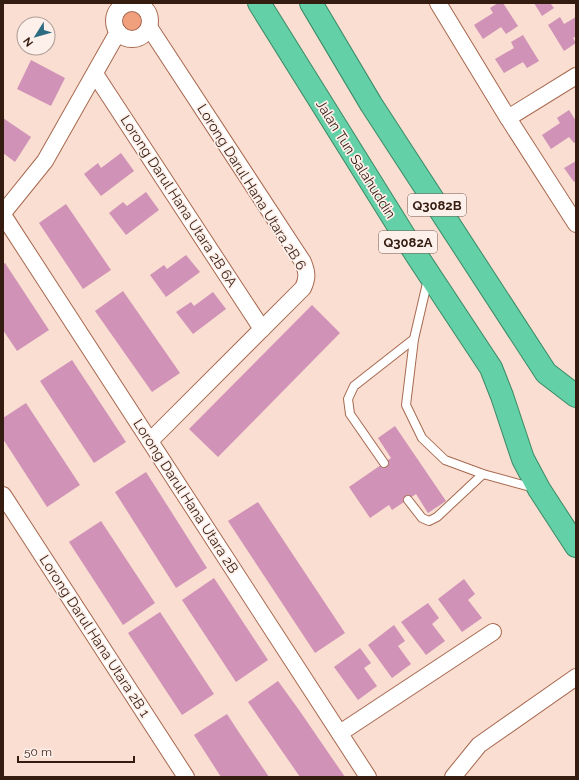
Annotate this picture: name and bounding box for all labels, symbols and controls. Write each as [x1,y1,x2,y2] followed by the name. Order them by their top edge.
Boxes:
[16,16,56,56] north arrow
[21,34,36,49] text: N
[313,97,399,221] street label: Jalan Tun Salahuddin
[194,101,310,273] street label: Lorong Darul Hana Utara 2B 6
[117,112,241,290] street label: Lorong Darul Hana Utara 2B 6A
[408,194,466,216] road number: Q3082B
[379,231,437,253] road number: Q3082A
[130,416,242,576] street label: Lorong Darul Hana Utara 2B
[37,552,153,720] street label: Lorong Darul Hana Utara 2B 1
[18,738,134,764] scale bar
[24,745,52,759] text: 50 m

